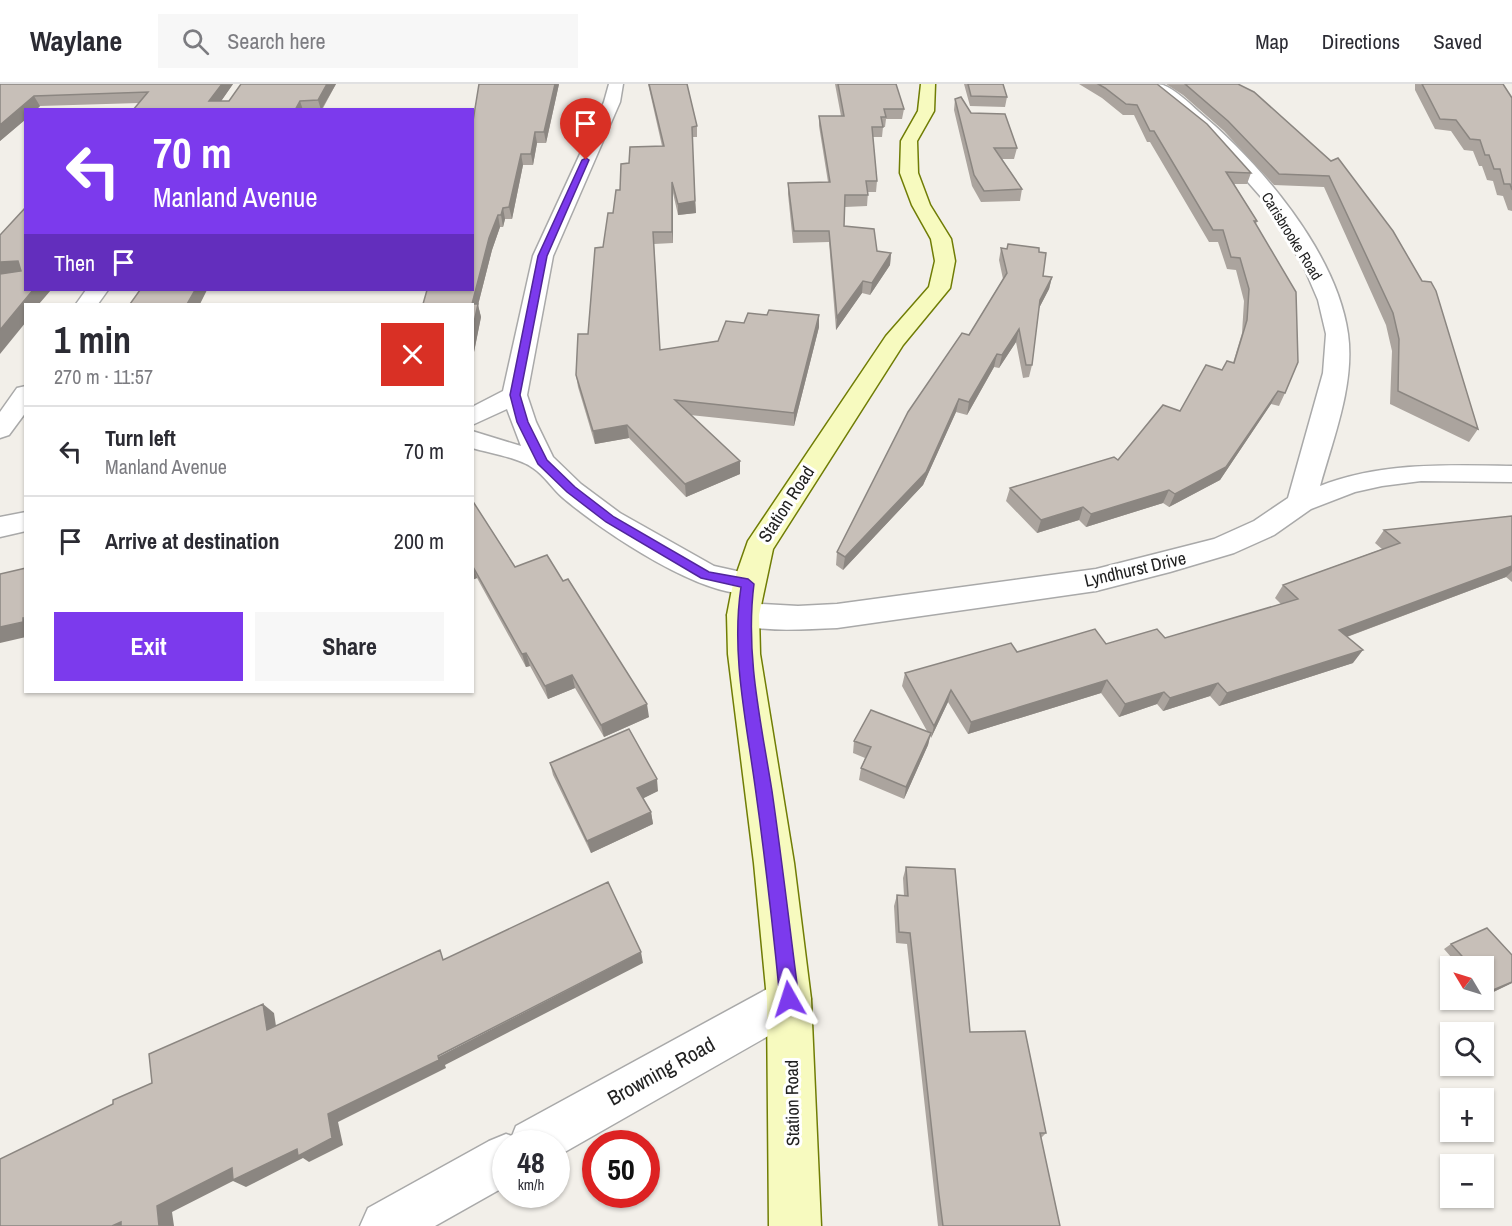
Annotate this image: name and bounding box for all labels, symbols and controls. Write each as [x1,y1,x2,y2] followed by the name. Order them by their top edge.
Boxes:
[158,14,578,68] search box
[30,22,122,60] text: Waylane
[179,25,212,58] icon: search
[227,26,326,56] text: Search here
[1255,27,1289,56] text: Map
[1322,27,1400,56] text: Directions
[1433,27,1482,56] text: Saved
[560,98,611,160] pin
[569,107,602,140] icon: arrive
[153,125,232,181] text: 70 m
[54,132,132,210] icon: left
[153,179,318,215] text: Manland Avenue
[1257,188,1327,284] street label: Carisbrooke Road
[107,246,140,279] icon: arrive
[54,248,95,278] text: Then
[54,316,131,364] text: 1 min
[381,323,444,386] button: close
[54,363,153,390] text: 270 m · 11:57
[105,423,176,453] text: Turn left
[54,435,87,468] icon: left
[404,436,444,466] text: 70 m
[105,453,227,480] text: Manland Avenue
[752,461,820,547] street label: Station Road
[54,525,87,558] icon: arrive
[105,526,279,556] text: Arrive at destination
[394,526,444,556] text: 200 m
[1082,545,1188,593] street label: Lyndhurst Drive
[54,612,243,681] button: Exit
[255,612,444,681] button: Share
[1440,956,1494,1010] north arrow
[1440,956,1494,1208] map controls
[757,967,821,1031] position arrow
[1440,1022,1494,1076] button: search
[602,1030,720,1112] street label: Browning Road
[779,1060,805,1146] street label: Station Road
[1440,1088,1494,1142] button: +
[582,1130,660,1208] speed limit sign: 50
[517,1142,545,1182] text: 48
[1440,1154,1494,1208] button: −
[518,1174,544,1195] text: km/h

